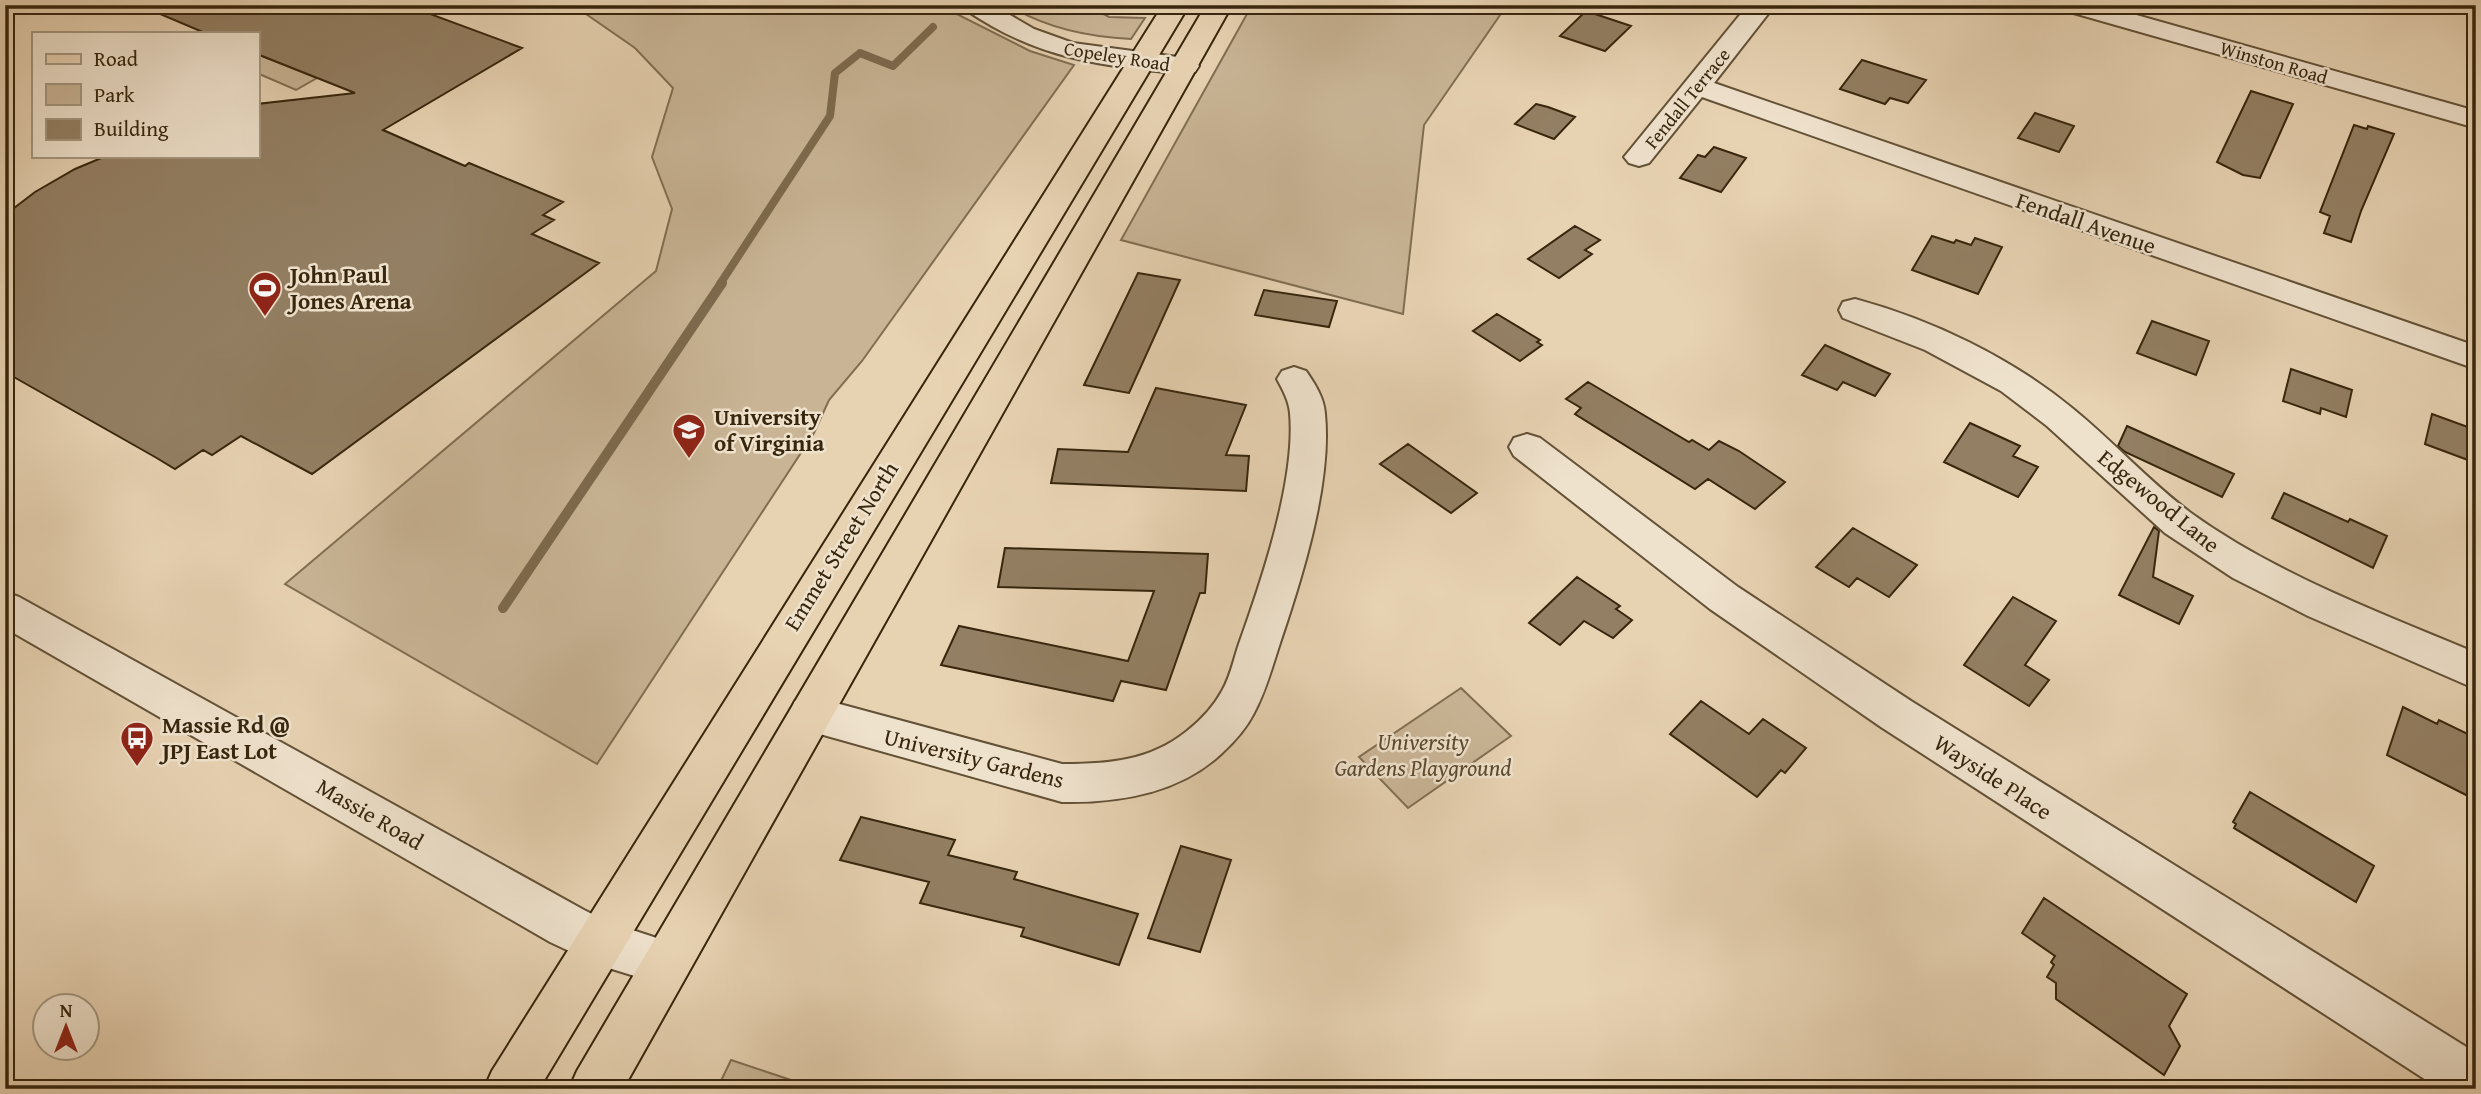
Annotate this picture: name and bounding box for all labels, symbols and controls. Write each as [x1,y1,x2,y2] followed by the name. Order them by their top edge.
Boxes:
[32,32,259,158] legend
[2217,33,2332,91] street label: Winston Road
[1062,34,1173,78] street label: Copeley Road
[1638,41,1737,154] street label: Fendall Terrace
[94,43,139,74] text: Road
[94,79,135,110] text: Park
[94,113,169,144] text: Building
[2012,183,2160,262] street label: Fendall Avenue
[286,258,412,317] place label: John Paul Jones Arena
[246,269,284,318] sports icon: John Paul Jones Arena
[714,400,824,459] place label: University of Virginia
[670,411,708,460] school or university icon: University of Virginia
[2091,441,2227,560] street label: Edgewood Lane
[775,455,906,637] street label: Emmet Street North
[158,708,290,767] place label: Massie Rd @ JPJ East Lot
[118,719,156,768] bus stop icon: Massie Rd @ JPJ East Lot
[881,719,1068,796] street label: University Gardens
[1334,725,1512,784] park label: University Gardens Playground
[1928,726,2059,827] street label: Wayside Place
[311,770,430,858] street label: Massie Road
[32,992,102,1062] north arrow
[60,996,73,1024] text: N

